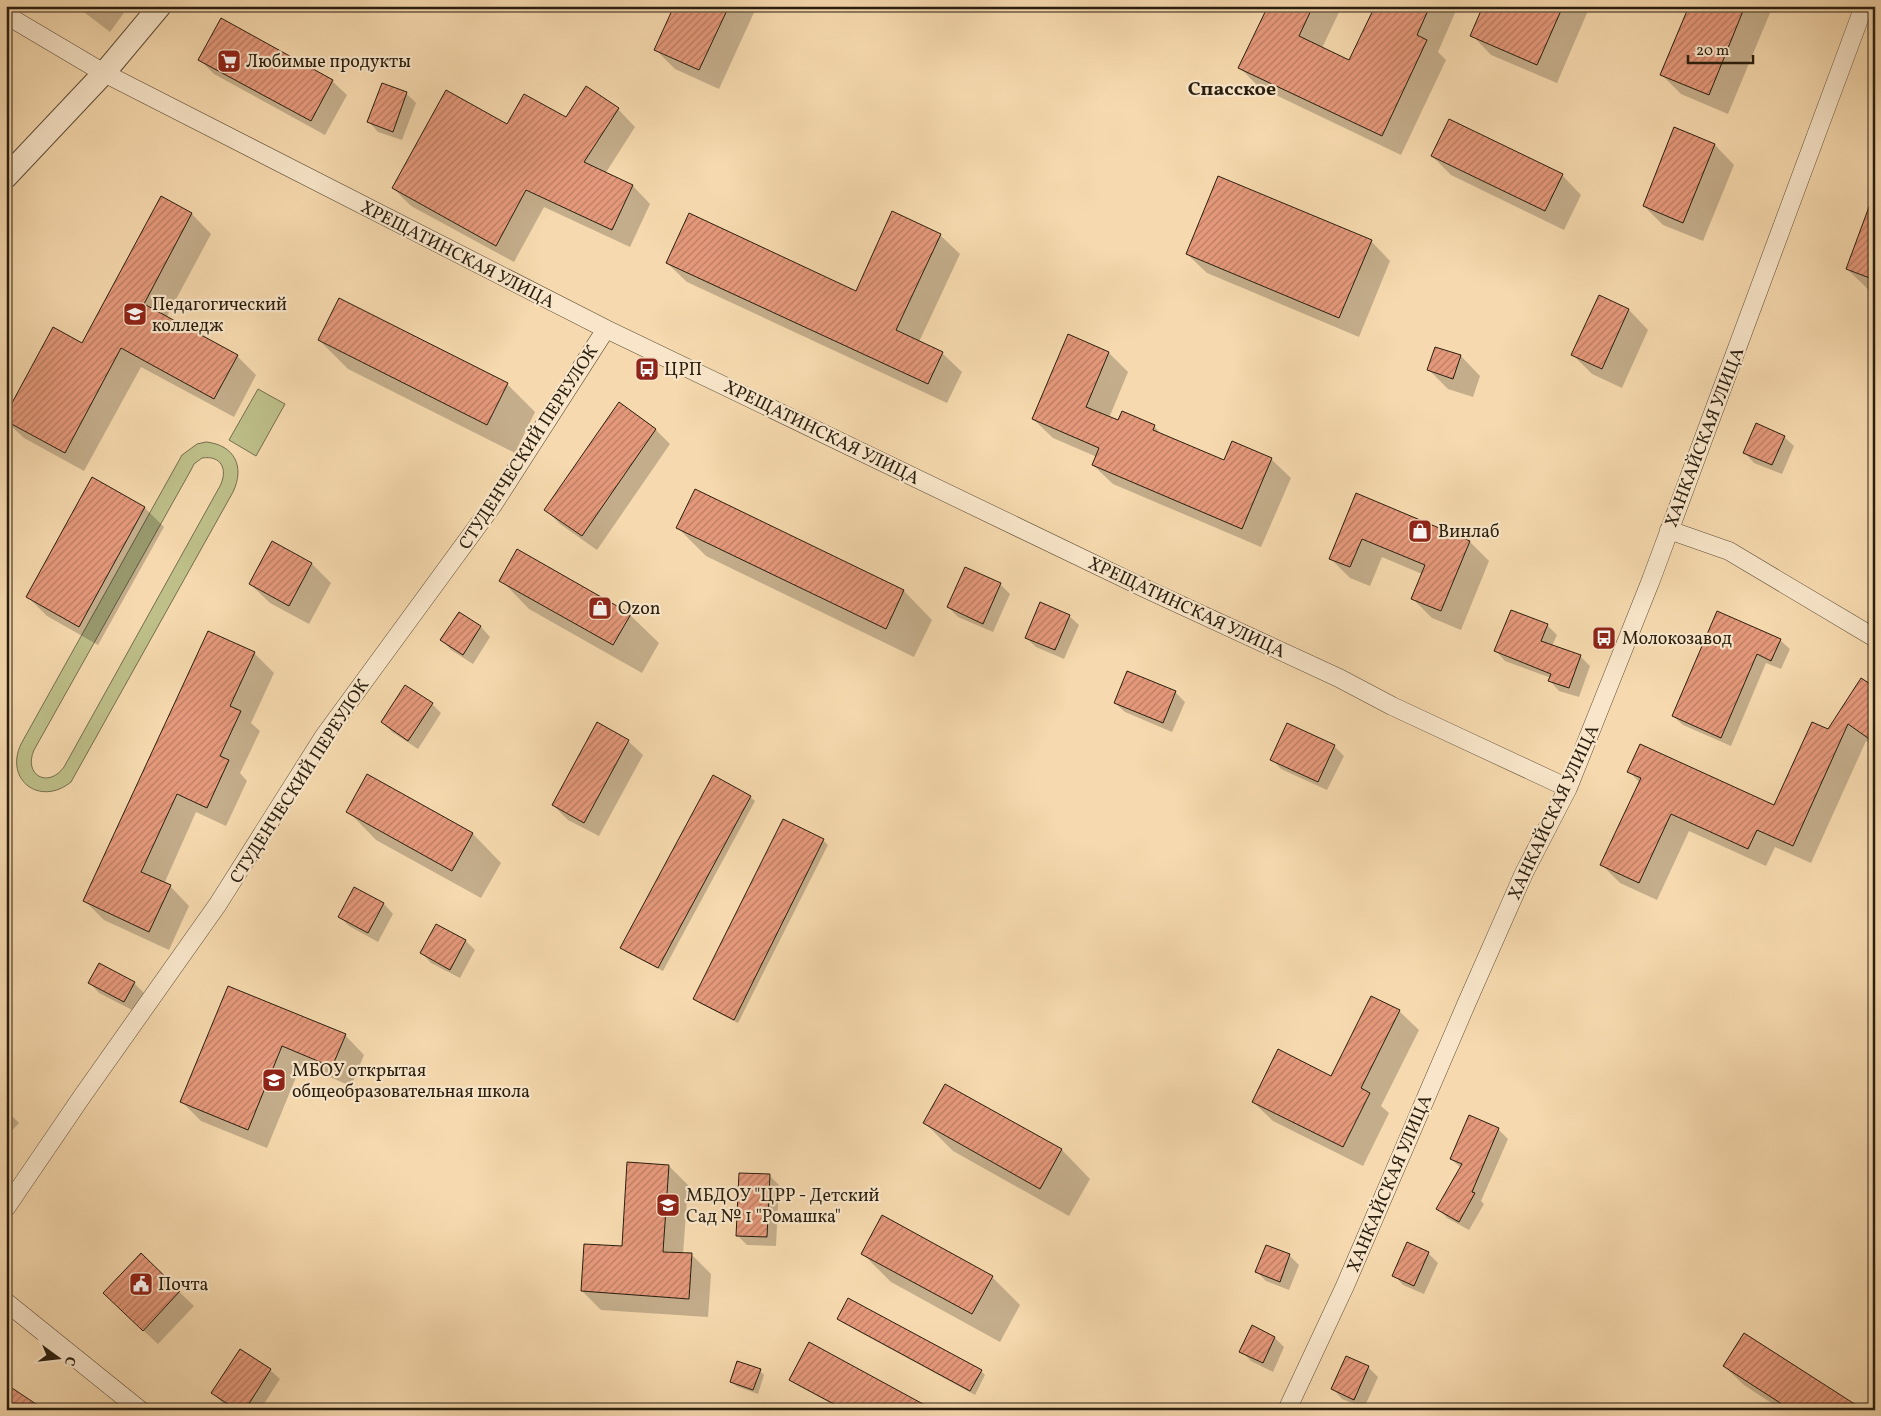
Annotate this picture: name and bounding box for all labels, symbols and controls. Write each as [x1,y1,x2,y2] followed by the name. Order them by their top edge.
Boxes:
[1688,32,1754,64] scale bar
[1696,41,1729,62] text: 20 m
[216,48,242,74] supermarket icon: Любимые продукты
[246,50,411,75] place label: Любимые продукты
[1188,76,1276,104] district label: Спасское
[356,195,559,315] street label: ХРЕЩАТИНСКАЯ УЛИЦА
[152,293,287,339] place label: Педагогический колледж
[122,301,148,327] school or university icon: Педагогический колледж
[454,341,605,555] street label: СТУДЕНЧЕСКИЙ ПЕРЕУЛОК
[1660,344,1751,531] street label: ХАНКАЙСКАЯ УЛИЦА
[634,356,660,382] bus stop icon: ЦРП
[664,358,702,383] place label: ЦРП
[719,375,924,492] street label: ХРЕЩАТИНСКАЯ УЛИЦА
[1407,518,1433,544] shop icon: Винлаб
[1438,520,1499,545] place label: Винлаб
[1084,552,1289,665] street label: ХРЕЩАТИНСКАЯ УЛИЦА
[587,595,613,621] shop icon: Ozon
[618,597,661,622] place label: Ozon
[1591,625,1617,651] bus stop icon: Молокозавод
[1622,627,1732,652] place label: Молокозавод
[225,675,376,889] street label: СТУДЕНЧЕСКИЙ ПЕРЕУЛОК
[1503,721,1606,904] street label: ХАНКАЙСКАЯ УЛИЦА
[292,1059,530,1105] place label: МБОУ открытая общеобразовательная школа
[261,1067,287,1093] school or university icon: МБОУ открытая общеобразовательная школа
[1342,1091,1439,1276] street label: ХАНКАЙСКАЯ УЛИЦА
[686,1184,880,1230] place label: МБДОУ "ЦРР - Детский Сад № 1 "Ромашка"
[655,1192,681,1218] school or university icon: МБДОУ "ЦРР - Детский Сад № 1 "Ромашка"
[128,1271,154,1297] public building icon: Почта
[158,1273,209,1298] place label: Почта
[32,1334,82,1384] north arrow
[59,1354,79,1368] text: С

